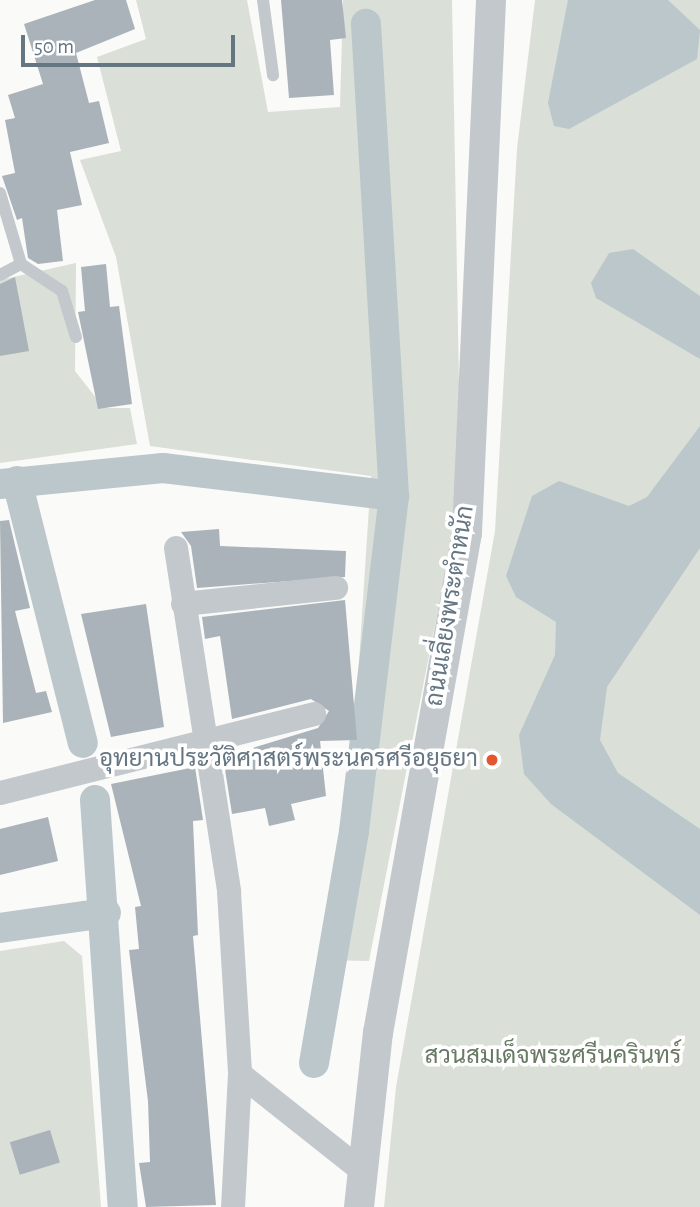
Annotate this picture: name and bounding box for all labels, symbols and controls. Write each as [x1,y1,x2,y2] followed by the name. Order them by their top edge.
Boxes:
[24,21,238,65] scale bar
[34,36,74,57] text: 50 m
[421,504,481,708] street label: ถนนเลี่ยงพระตำหนัก
[99,746,478,774] place label: อุทยานประวัติศาสตร์พระนครศรีอยุธยา
[484,752,500,768] marker: อุทยานประวัติศาสตร์พระนครศรีอยุธยา
[425,1043,681,1071] park label: สวนสมเด็จพระศรีนครินทร์

